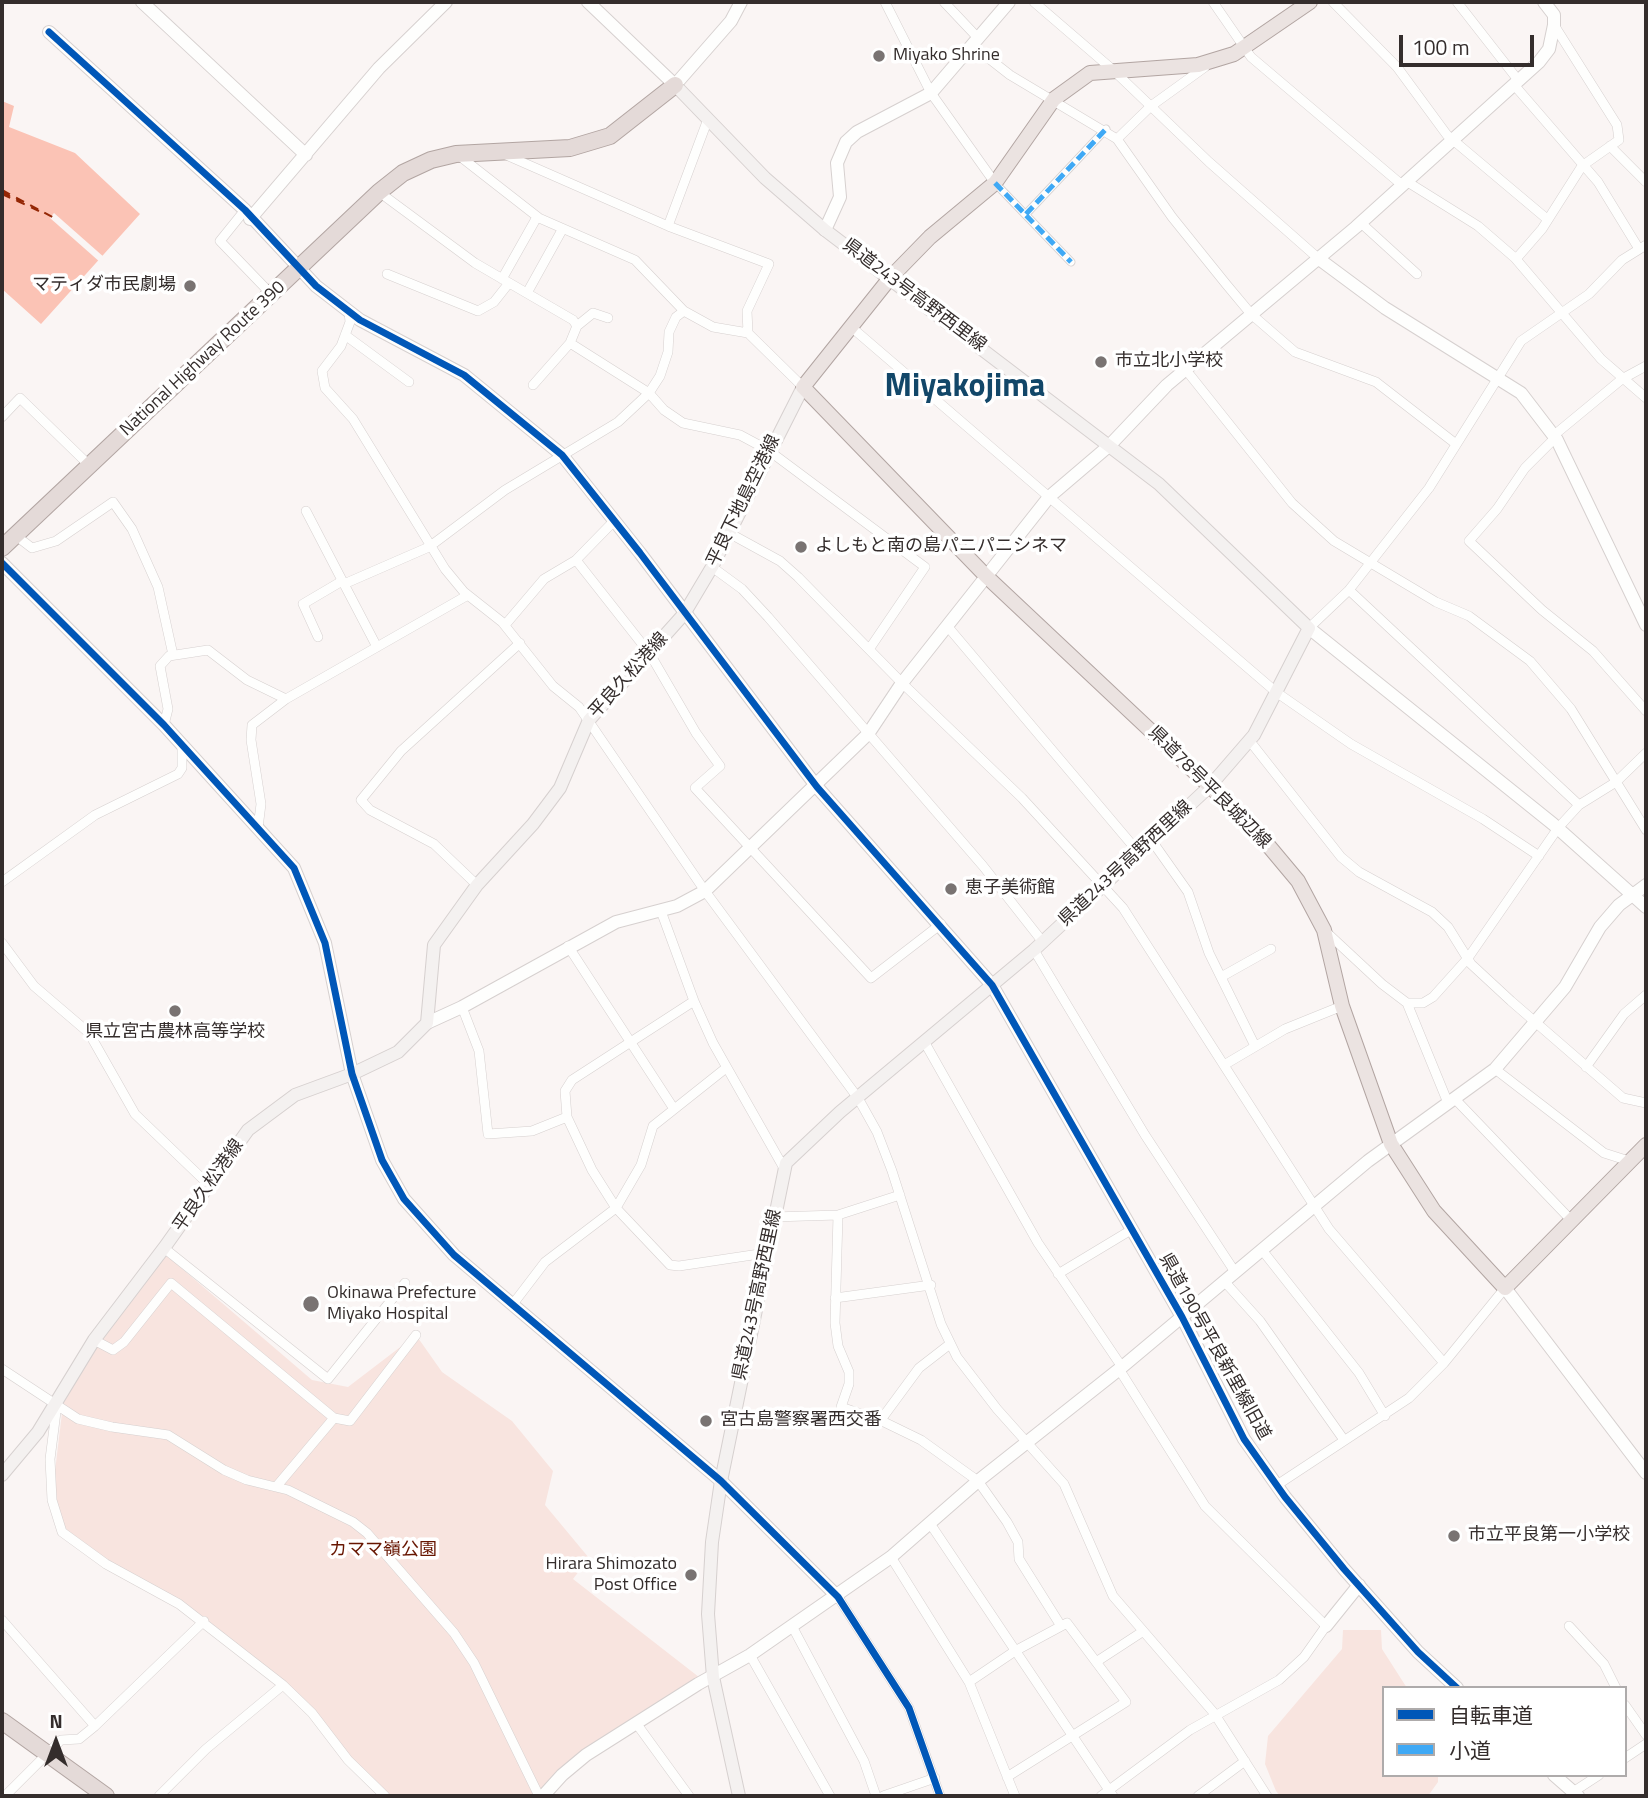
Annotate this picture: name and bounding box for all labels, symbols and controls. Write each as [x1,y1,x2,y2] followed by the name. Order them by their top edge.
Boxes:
[1403,21,1538,65] scale bar
[1412,31,1469,63] text: 100 m
[893,45,1000,67] place label: Miyako Shrine
[871,48,887,64] marker: Miyako Shrine
[838,235,990,357] street label: 県道243号高野西里線
[32,275,176,297] place label: マティダ市民劇場
[116,277,290,441] street label: National Highway Route 390
[182,278,198,294] marker: マティダ市民劇場
[1115,351,1223,373] place label: 市立北小学校
[1093,354,1109,370] marker: 市立北小学校
[885,369,1045,407] district label: Miyakojima
[703,432,785,570] street label: 平良下地島空港線
[815,536,1067,558] place label: よしもと南の島パニパニシネマ
[793,539,809,555] marker: よしもと南の島パニパニシネマ
[585,629,673,723] street label: 平良久松港線
[1143,722,1275,854] street label: 県道78号平良城辺線
[1055,797,1197,931] street label: 県道243号高野西里線
[965,878,1055,900] place label: 恵子美術館
[943,881,959,897] marker: 恵子美術館
[167,1003,183,1019] marker: 県立宮古農林高等学校
[85,1022,265,1044] place label: 県立宮古農林高等学校
[169,1136,249,1236] street label: 平良久松港線
[729,1208,787,1382] street label: 県道243号高野西里線
[1154,1250,1274,1444] street label: 県道190号平良新里線旧道
[327,1283,476,1326] place label: Okinawa Prefecture Miyako Hospital
[301,1294,321,1314] marker: Okinawa Prefecture Miyako Hospital
[720,1410,882,1432] place label: 宮古島警察署西交番
[698,1413,714,1429] marker: 宮古島警察署西交番
[1468,1525,1630,1547] place label: 市立平良第一小学校
[1446,1528,1462,1544] marker: 市立平良第一小学校
[329,1540,437,1562] park label: カママ嶺公園
[546,1554,677,1596] place label: Hirara Shimozato Post Office
[683,1567,699,1583] marker: Hirara Shimozato Post Office
[1382,1686,1627,1777] legend
[1449,1699,1533,1731] text: 自転車道
[49,1706,63,1735] text: N
[21,1707,91,1777] north arrow
[1449,1734,1491,1766] text: 小道

